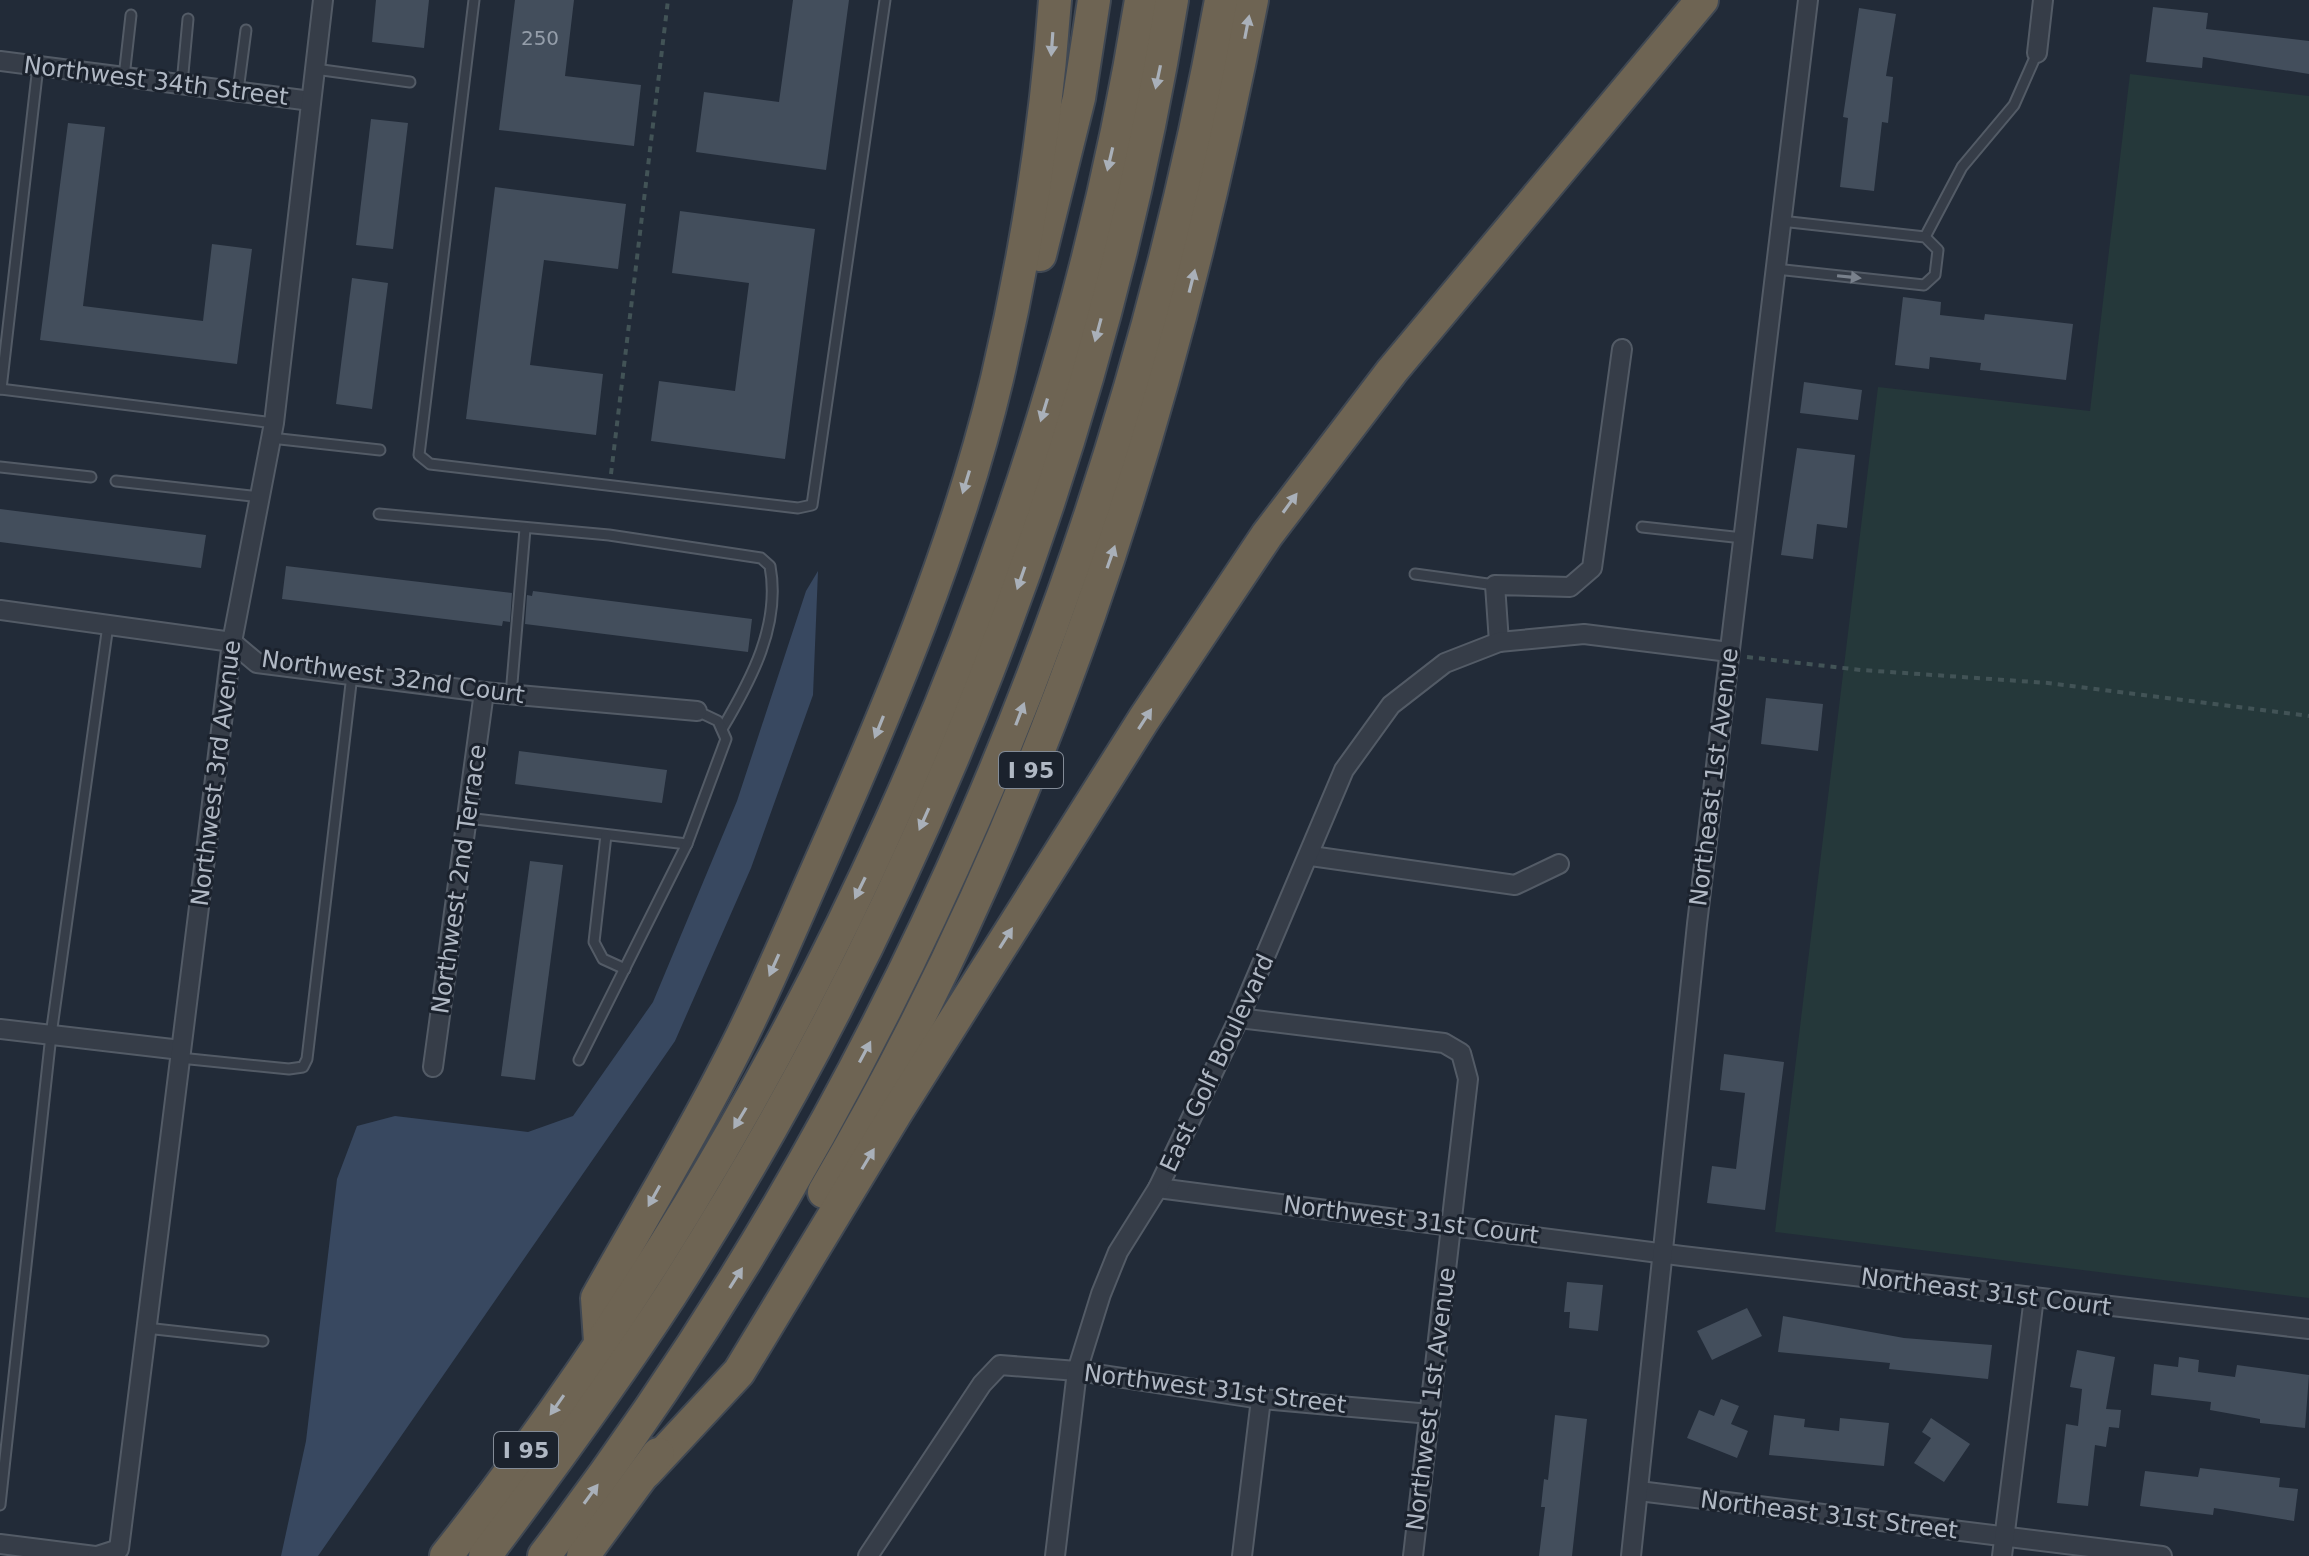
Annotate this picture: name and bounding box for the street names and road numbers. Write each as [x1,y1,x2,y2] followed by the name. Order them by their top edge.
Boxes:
[22,51,290,111] street label: Northwest 34th Street
[186,638,246,908] street label: Northwest 3rd Avenue
[260,645,526,709] street label: Northwest 32nd Court
[1684,646,1744,908] street label: Northeast 1st Avenue
[426,743,492,1015] street label: Northwest 2nd Terrace
[999,752,1063,788] road number: I 95
[1154,950,1280,1176] street label: East Golf Boulevard
[1282,1190,1540,1250] street label: Northwest 31st Court
[1859,1263,2113,1321] street label: Northeast 31st Court
[1401,1266,1461,1532] street label: Northwest 1st Avenue
[1082,1359,1348,1419] street label: Northwest 31st Street
[494,1432,558,1468] road number: I 95
[1699,1485,1959,1545] street label: Northeast 31st Street

